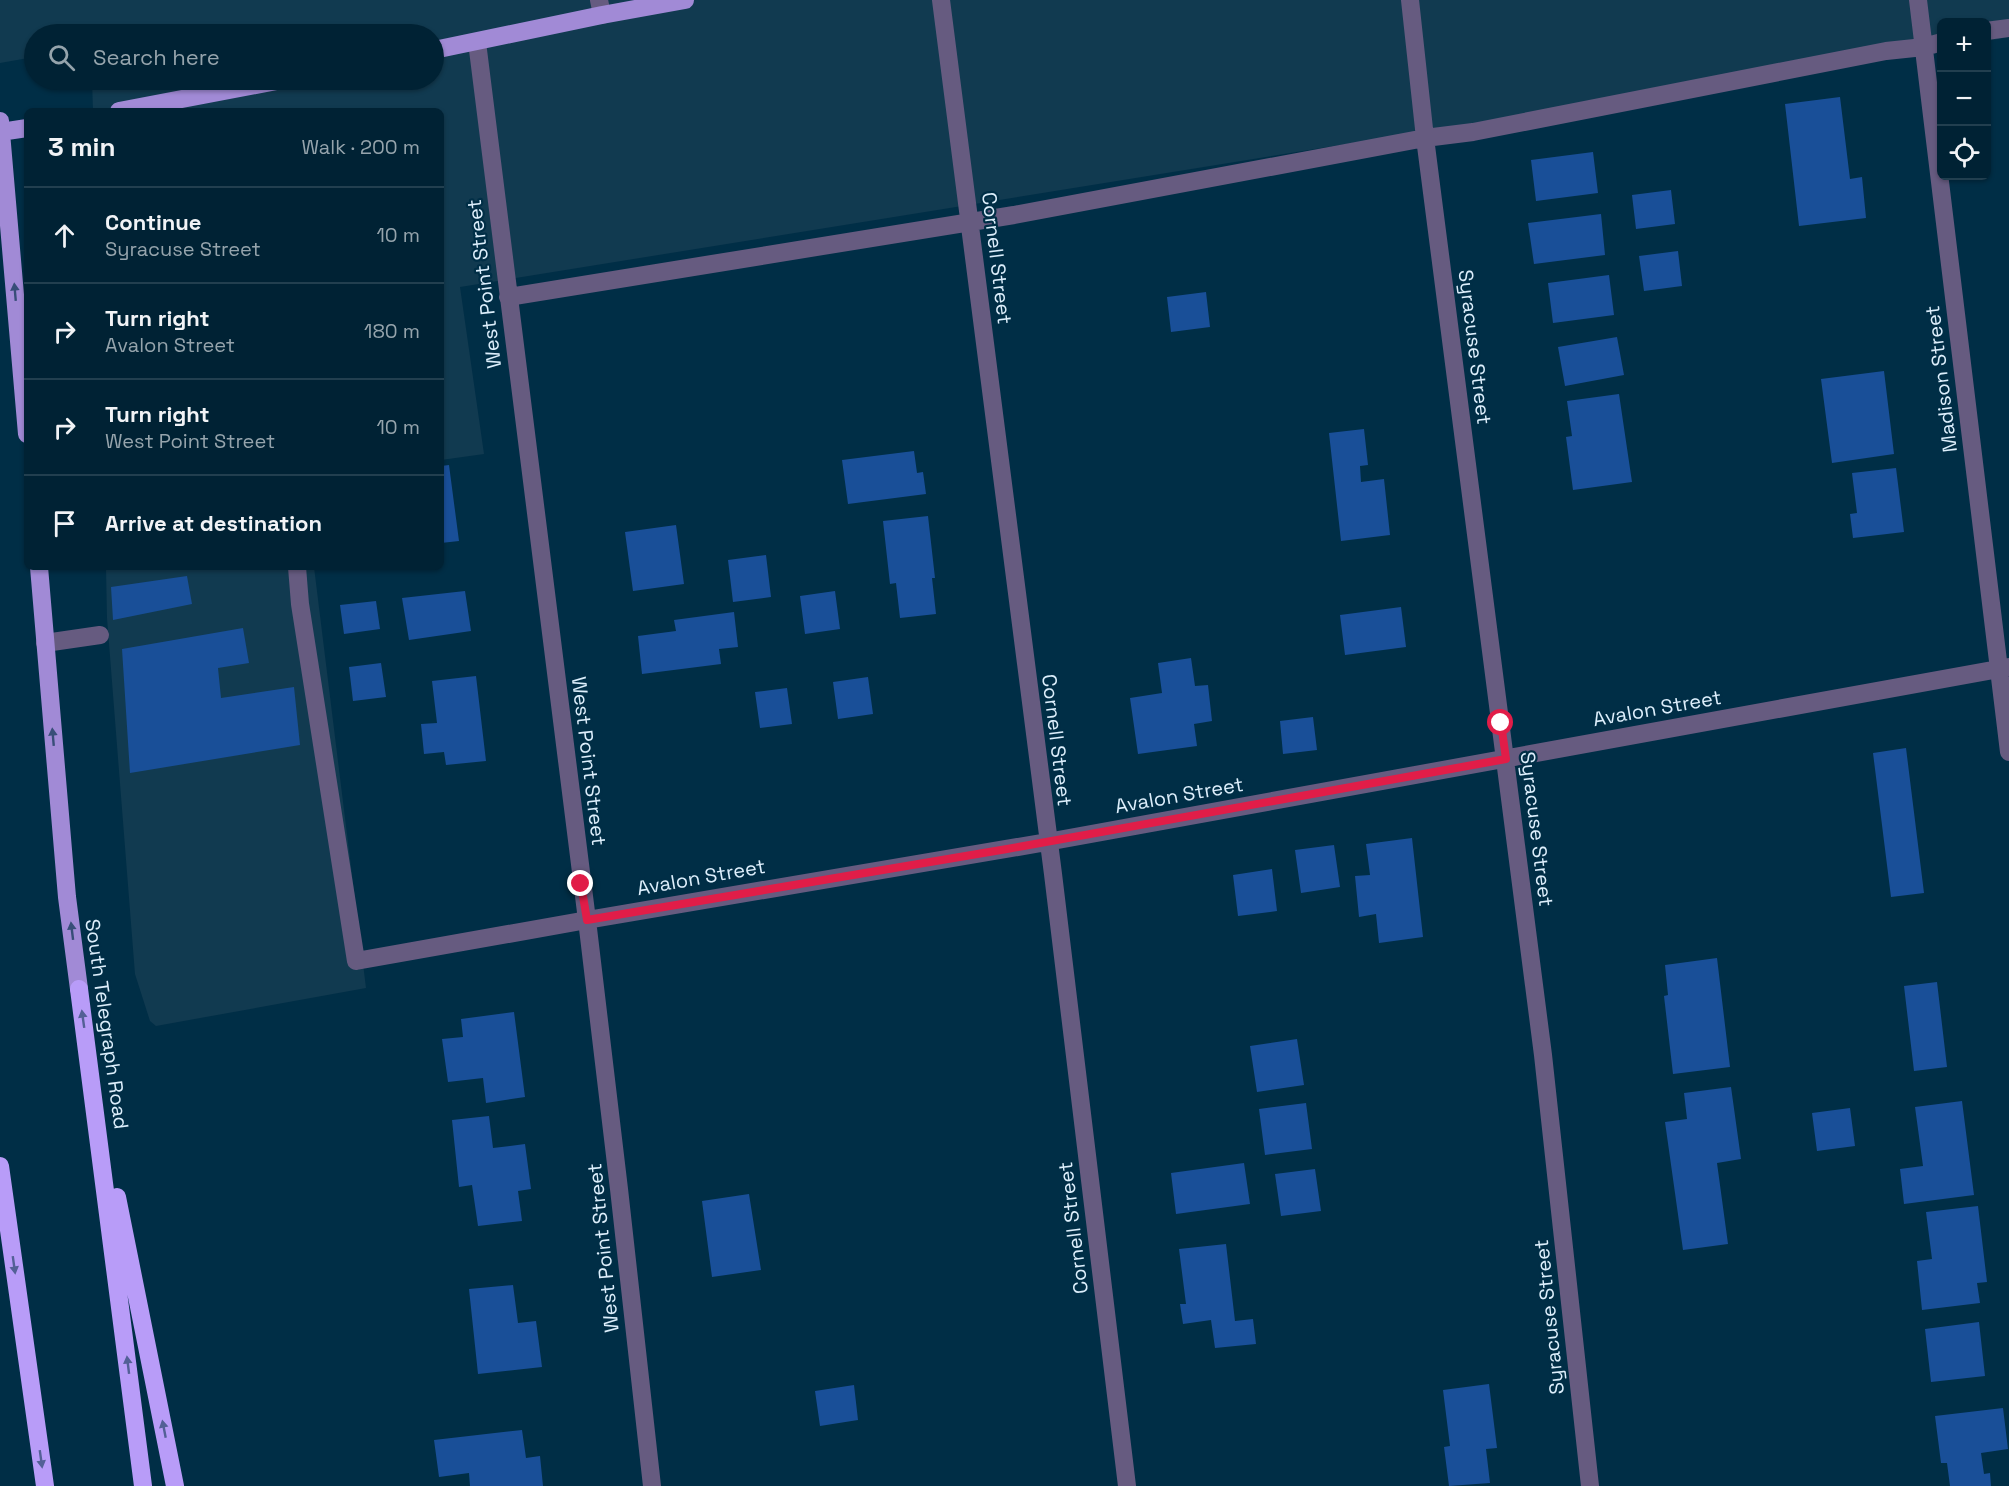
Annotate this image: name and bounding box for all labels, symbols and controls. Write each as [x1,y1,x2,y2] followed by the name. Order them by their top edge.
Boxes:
[1937,18,1991,180] map controls
[1937,18,1991,72] button: +
[24,24,444,90] search box
[45,41,78,74] icon: search
[93,43,220,71] text: Search here
[1937,72,1991,126] button: −
[1937,126,1991,180] button: locate
[48,130,116,164] text: 3 min
[301,134,420,160] text: Walk · 200 m
[976,190,1018,326] street label: Cornell Street
[461,198,507,370] street label: West Point Street
[105,208,201,236] text: Continue
[48,219,81,252] icon: ahead
[376,222,420,248] text: 10 m
[105,236,261,262] text: Syracuse Street
[1453,268,1497,426] street label: Syracuse Street
[10,283,20,302] one-way arrow
[105,304,210,332] text: Turn right
[1919,304,1963,454] street label: Madison Street
[48,315,81,348] icon: right
[364,318,420,344] text: 180 m
[105,332,235,358] text: Avalon Street
[105,400,210,428] text: Turn right
[48,411,81,444] icon: right
[376,414,420,440] text: 10 m
[105,428,275,454] text: West Point Street
[48,507,81,540] icon: arrive
[105,509,322,537] text: Arrive at destination
[1036,672,1078,808] street label: Cornell Street
[566,675,612,847] street label: West Point Street
[1591,684,1723,732] street label: Avalon Street
[1487,709,1513,735] route start
[48,727,58,746] one-way arrow
[1515,750,1559,908] street label: Syracuse Street
[1113,771,1245,819] street label: Avalon Street
[635,853,767,901] street label: Avalon Street
[567,870,593,896] route end
[79,917,135,1131] street label: South Telegraph Road
[67,922,76,941] one-way arrow
[79,1009,88,1028] one-way arrow
[1052,1160,1094,1296] street label: Cornell Street
[581,1162,625,1334] street label: West Point Street
[1528,1238,1570,1396] street label: Syracuse Street
[9,1256,18,1275] one-way arrow
[123,1356,133,1375] one-way arrow
[159,1419,168,1438] one-way arrow
[36,1449,45,1468] one-way arrow

